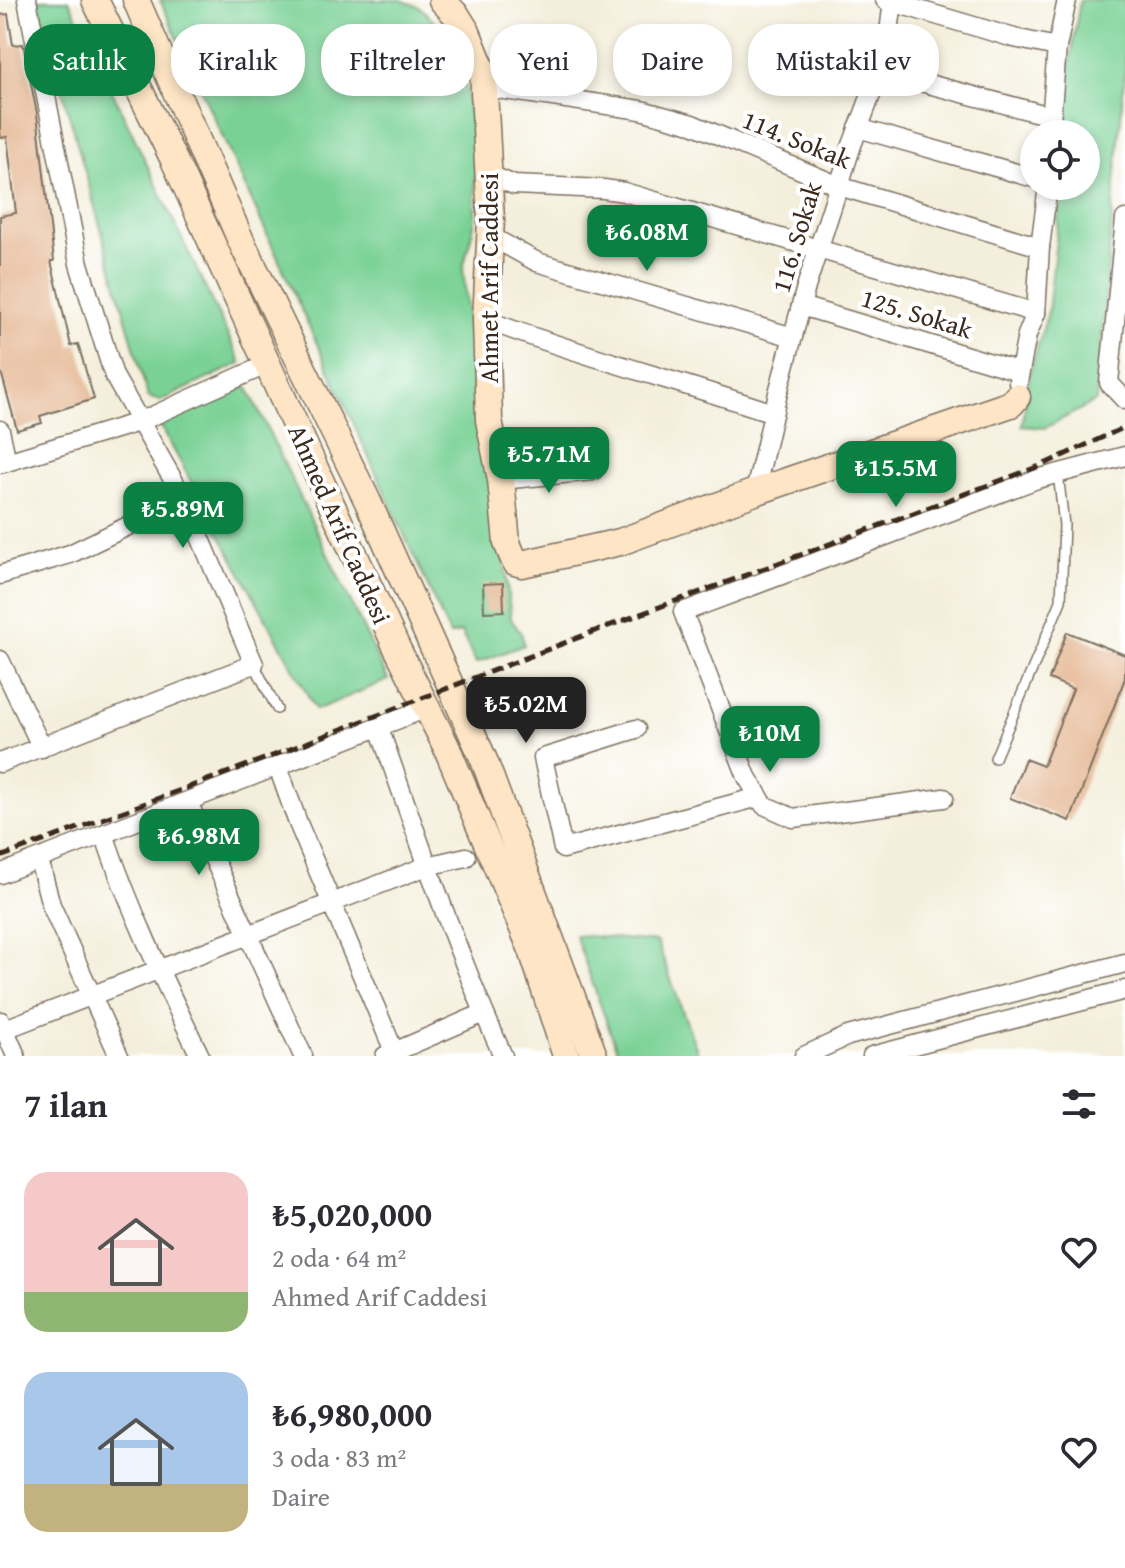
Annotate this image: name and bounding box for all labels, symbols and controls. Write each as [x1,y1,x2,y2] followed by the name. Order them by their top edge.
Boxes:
[24,24,155,96] chip: Satılık
[171,24,305,96] chip: Kiralık
[321,24,474,96] chip: Filtreler
[490,24,597,96] chip: Yeni
[613,24,732,96] chip: Daire
[748,24,939,96] chip: Müstakil ev
[737,100,858,179] street label: 114. Sokak
[1020,120,1100,200] map controls
[1020,120,1100,200] button: locate
[469,173,508,383] street label: Ahmet Arif Caddesi
[761,176,832,297] street label: 116. Sokak
[582,205,712,273] pin: ₺6.08M
[605,211,689,250] text: ₺6.08M
[857,278,978,349] street label: 125. Sokak
[278,418,402,630] street label: Ahmed Arif Caddesi
[484,427,614,495] pin: ₺5.71M
[507,433,591,472] text: ₺5.71M
[831,441,961,509] pin: ₺15.5M
[854,447,938,486] text: ₺15.5M
[118,482,248,550] pin: ₺5.89M
[141,488,225,527] text: ₺5.89M
[461,677,591,745] pin: ₺5.02M
[484,683,568,722] text: ₺5.02M
[723,706,817,774] pin: ₺10M
[739,712,801,751] text: ₺10M
[134,809,264,877] pin: ₺6.98M
[157,815,241,854] text: ₺6.98M
[24,1080,108,1129] text: 7 ilan
[1057,1082,1101,1126] icon: filters
[272,1189,432,1238] text: ₺5,020,000
[88,1204,184,1300] icon: home
[1057,1230,1101,1274] icon: heart
[272,1238,406,1277] text: 2 oda · 64 m²
[272,1277,487,1316] text: Ahmed Arif Caddesi
[272,1389,432,1438] text: ₺6,980,000
[88,1404,184,1500] icon: home
[1057,1430,1101,1474] icon: heart
[272,1438,406,1477] text: 3 oda · 83 m²
[272,1477,330,1516] text: Daire

